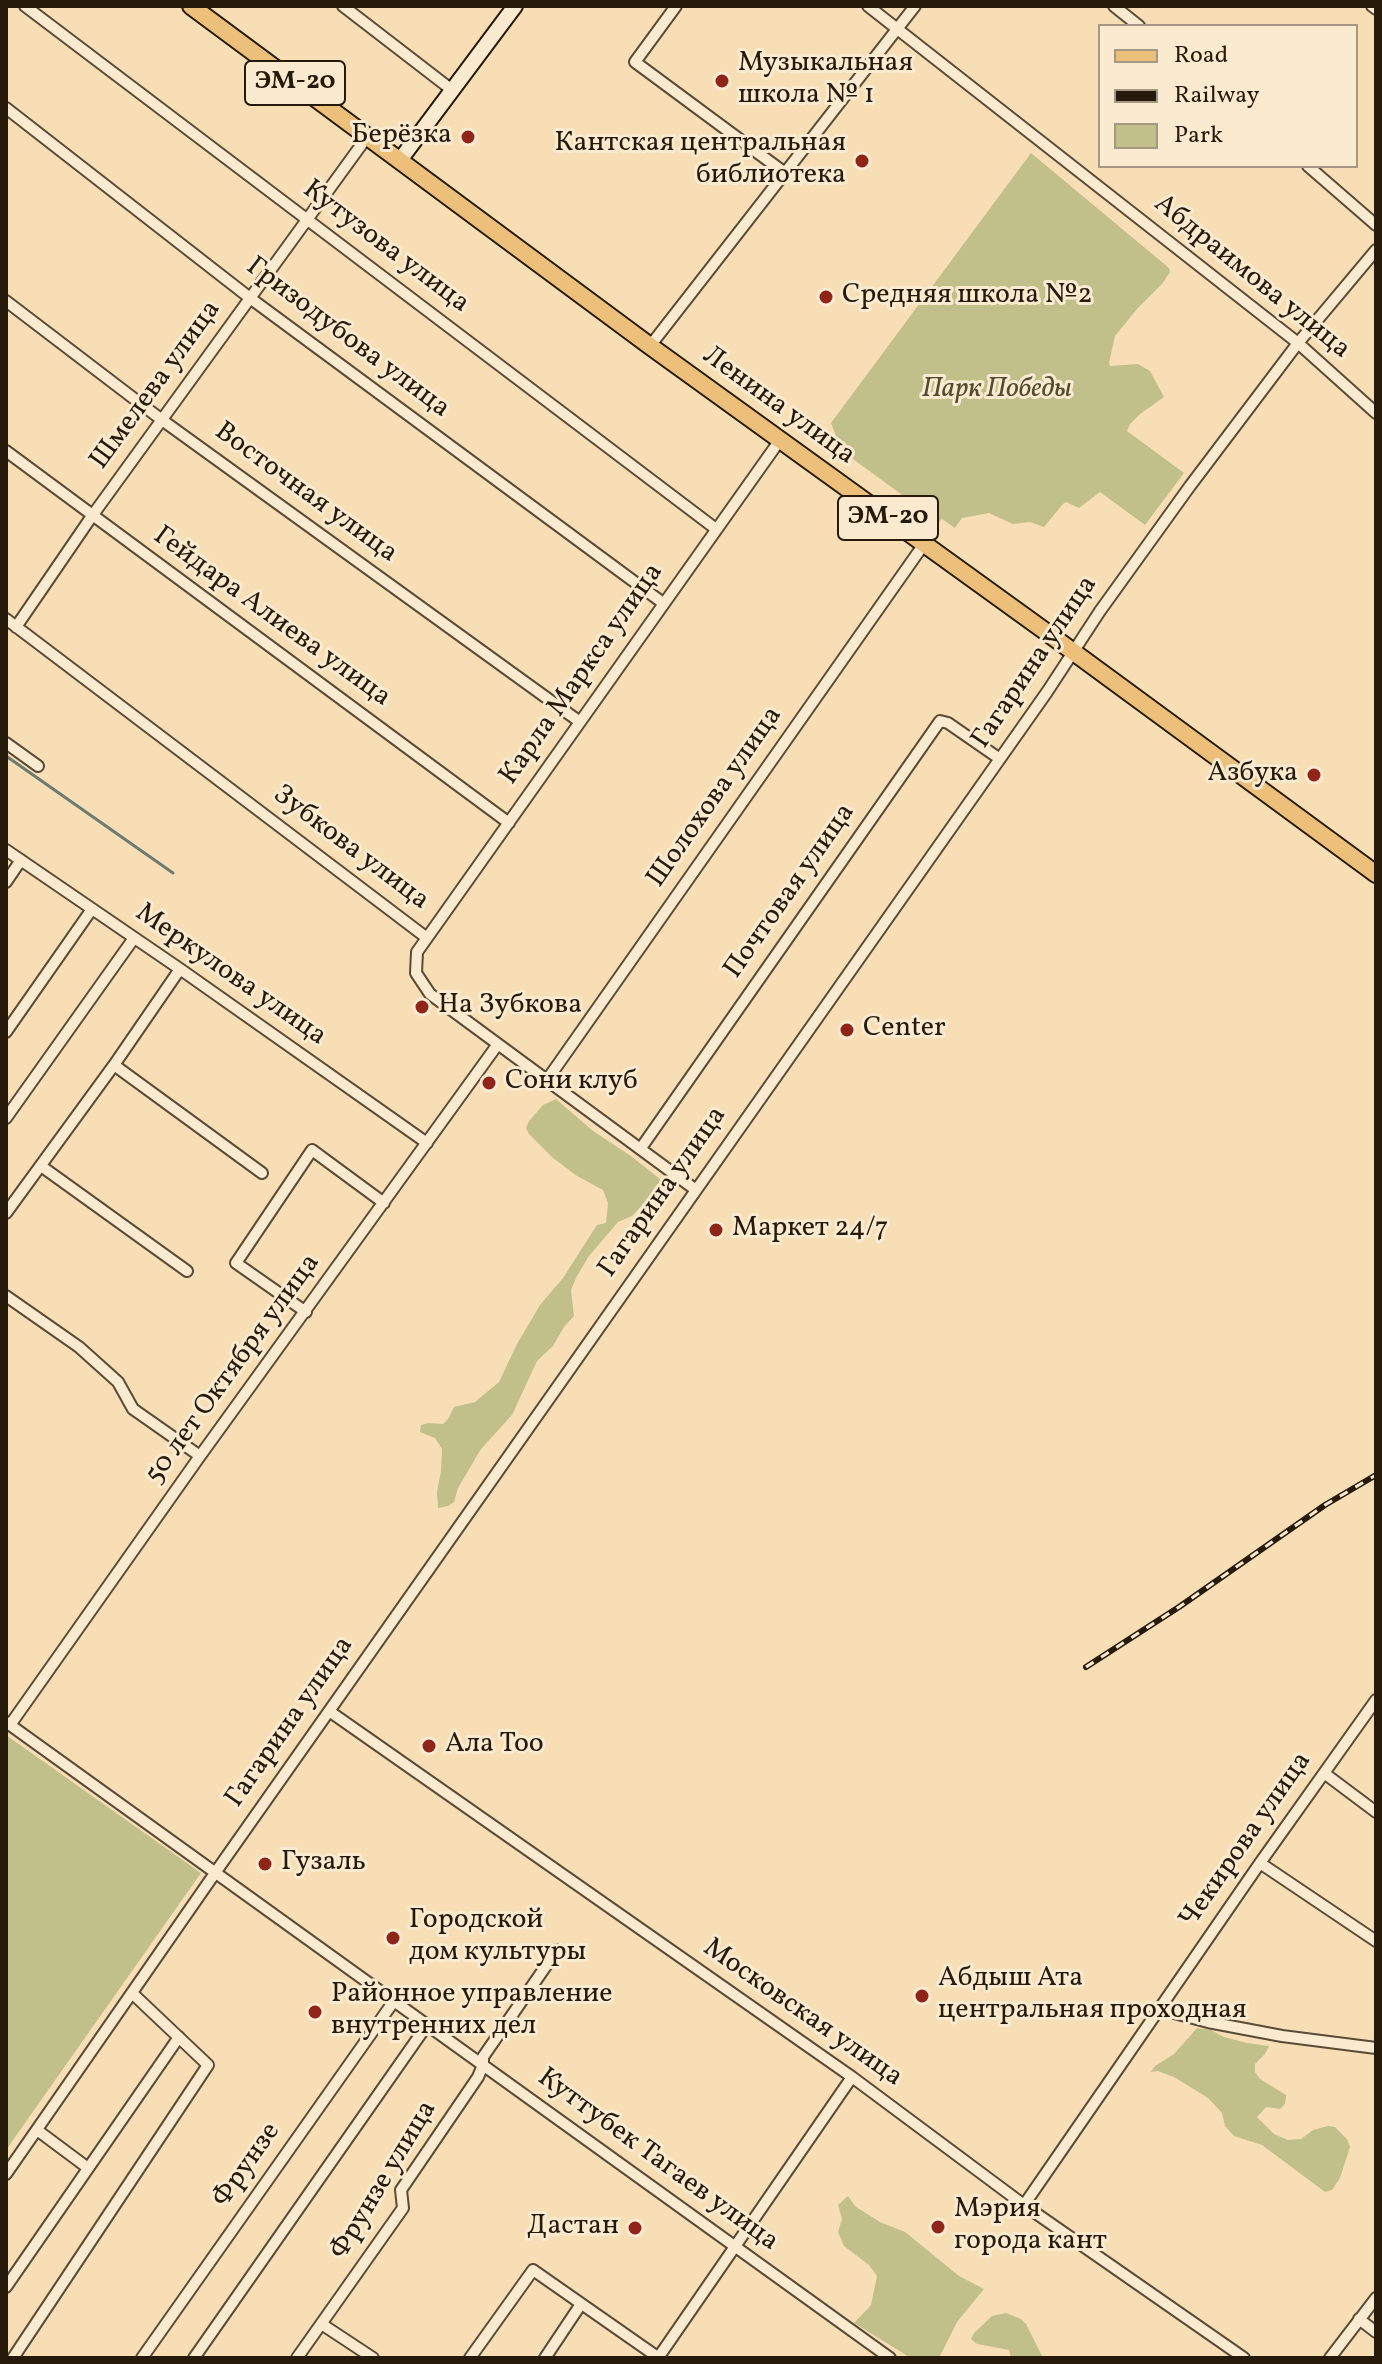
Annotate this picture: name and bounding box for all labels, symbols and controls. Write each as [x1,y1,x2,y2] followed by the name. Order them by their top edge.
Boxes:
[1098,24,1358,168] legend
[1174,39,1228,73] text: Road
[738,48,913,114] place label: Музыкальная школа № 1
[245,61,345,105] road number: ЭМ-20
[713,72,731,90] marker: Музыкальная школа № 1
[1174,79,1260,113] text: Railway
[1174,119,1223,153] text: Park
[351,120,452,154] place label: Берёзка
[459,128,477,146] marker: Берёзка
[555,128,846,194] place label: Кантская центральная библиотека
[853,152,871,170] marker: Кантская центральная библиотека
[295,174,475,322] street label: Кутузова улица
[1146,188,1356,368] street label: Абдраимова улица
[238,251,456,427] street label: Гризодубова улица
[842,280,1092,314] place label: Средняя школа №2
[817,288,835,306] marker: Средняя школа №2
[84,295,230,477] street label: Шмелева улица
[695,340,861,474] street label: Ленина улица
[922,374,1072,408] park label: Парк Победы
[207,416,403,572] street label: Восточная улица
[838,496,938,540] road number: ЭМ-20
[146,520,396,716] street label: Гейдара Алиева улица
[494,558,672,792] street label: Карла Маркса улица
[966,570,1106,756] street label: Гагарина улица
[641,701,791,895] street label: Шолохова улица
[1208,758,1298,792] place label: Азбука
[1305,766,1323,784] marker: Азбука
[265,779,435,919] street label: Зубкова улица
[718,798,864,986] street label: Почтовая улица
[128,897,332,1055] street label: Меркулова улица
[438,990,582,1024] place label: На Зубкова
[413,998,431,1016] marker: На Зубкова
[863,1013,946,1047] place label: Center
[838,1021,856,1039] marker: Center
[505,1066,638,1100] place label: Сони клуб
[480,1074,498,1092] marker: Сони клуб
[593,1101,735,1285] street label: Гагарина улица
[732,1213,888,1247] place label: Маркет 24/7
[707,1221,725,1239] marker: Маркет 24/7
[139,1248,329,1492] street label: 50 лет Октября улица
[220,1631,362,1815] street label: Гагарина улица
[445,1729,544,1763] place label: Ала Тоо
[420,1737,438,1755] marker: Ала Тоо
[1174,1746,1320,1936] street label: Чекирова улица
[281,1847,366,1881] place label: Гузаль
[256,1855,274,1873] marker: Гузаль
[409,1905,586,1971] place label: Городской дом культуры
[384,1929,402,1947] marker: Городской дом культуры
[696,1933,908,2095] street label: Московская улица
[938,1963,1247,2029] place label: Абдыш Ата центральная проходная
[331,1979,613,2045] place label: Районное управление внутренних дел
[913,1987,931,2005] marker: Абдыш Ата центральная проходная
[306,2003,324,2021] marker: Районное управление внутренних дел
[530,2062,784,2260] street label: Куттубек Тагаев улица
[324,2095,446,2267] street label: Фрунзе улица
[207,2117,289,2215] street label: Фрунзе
[954,2194,1107,2260] place label: Мэрия города кант
[527,2211,619,2245] place label: Дастан
[929,2218,947,2236] marker: Мэрия города кант
[626,2219,644,2237] marker: Дастан

